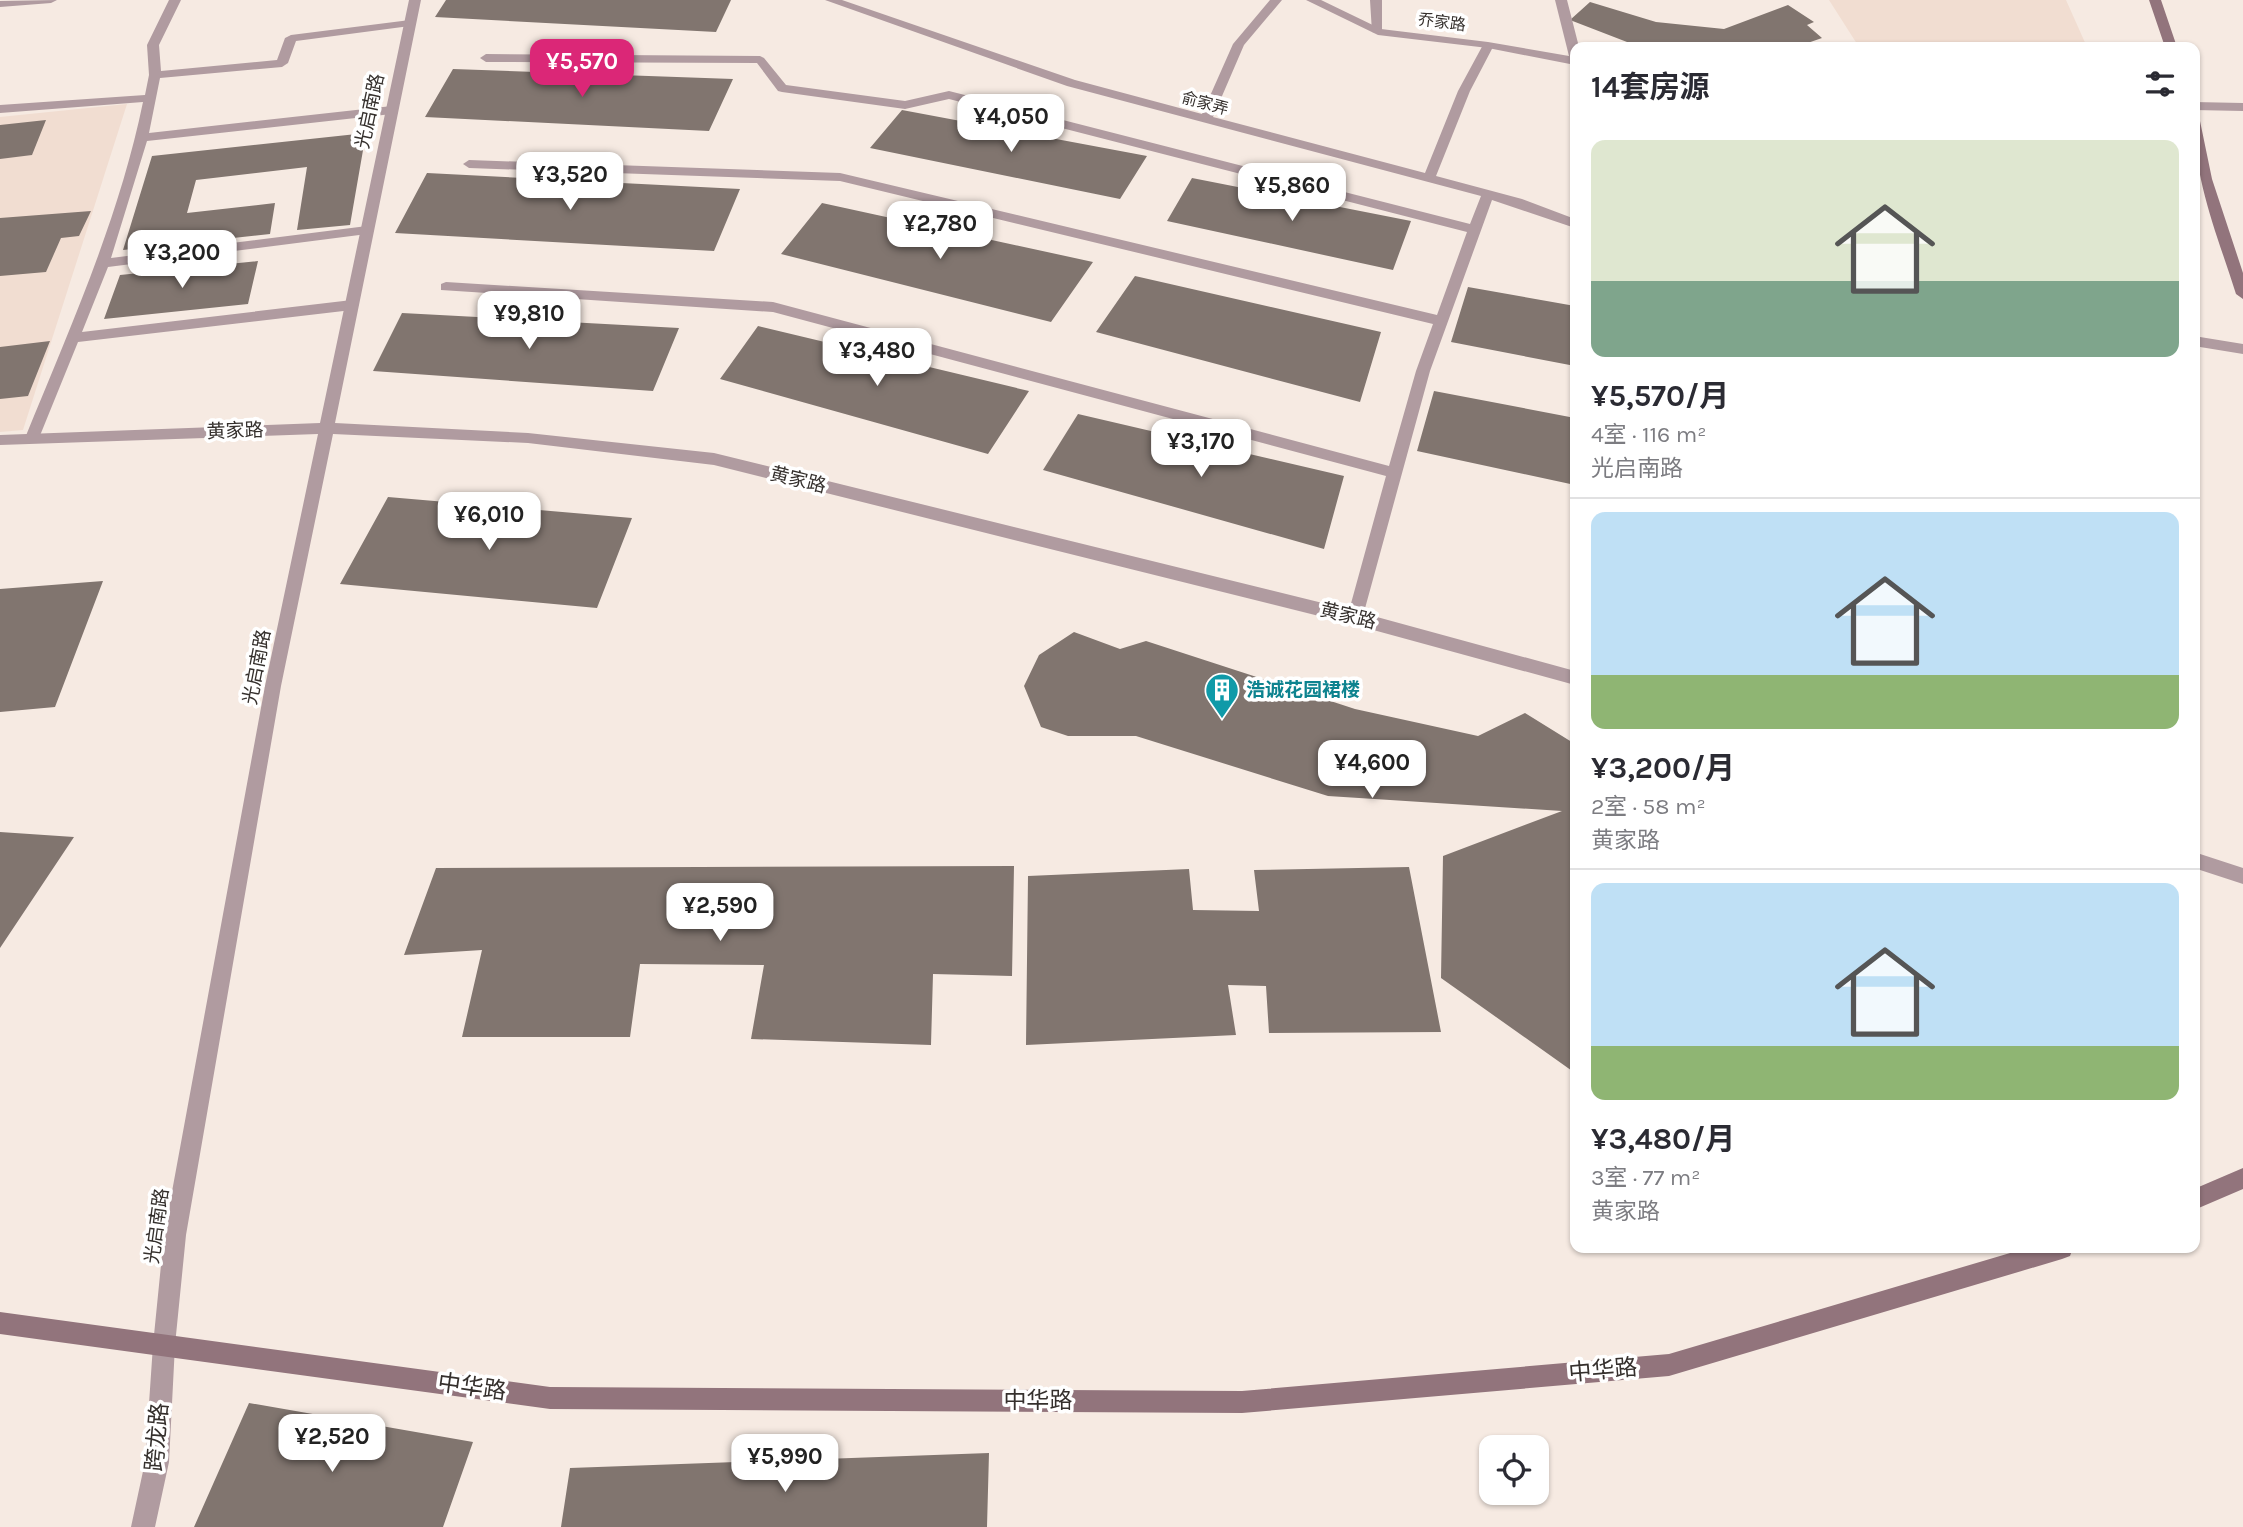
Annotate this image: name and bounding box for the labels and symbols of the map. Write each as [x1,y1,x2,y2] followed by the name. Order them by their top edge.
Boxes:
[1417,10,1467,34] street label: 乔家路
[525,40,639,99] pin: ¥5,570
[351,72,389,150] street label: 光启南路
[1179,88,1231,118] street label: 俞家弄
[954,94,1068,154] pin: ¥4,050
[513,152,627,212] pin: ¥3,520
[1235,164,1349,223] pin: ¥5,860
[883,202,997,261] pin: ¥2,780
[125,230,239,290] pin: ¥3,200
[472,292,586,351] pin: ¥9,810
[820,328,934,388] pin: ¥3,480
[206,419,264,443] street label: 黄家路
[1144,420,1258,479] pin: ¥3,170
[768,462,828,498] street label: 黄家路
[432,492,546,552] pin: ¥6,010
[1318,598,1378,634] street label: 黄家路
[239,628,275,706] street label: 光启南路
[1203,671,1241,720] building icon: 浩诚花园裙楼
[1246,679,1360,701] place label: 浩诚花园裙楼
[1315,740,1429,800] pin: ¥4,600
[663,884,777,943] pin: ¥2,590
[141,1187,173,1265] street label: 光启南路
[1567,1354,1639,1386] street label: 中华路
[436,1369,508,1405] street label: 中华路
[1004,1387,1073,1414] street label: 中华路
[141,1401,173,1473] street label: 跨龙路
[275,1414,389,1474] pin: ¥2,520
[728,1434,842,1494] pin: ¥5,990

